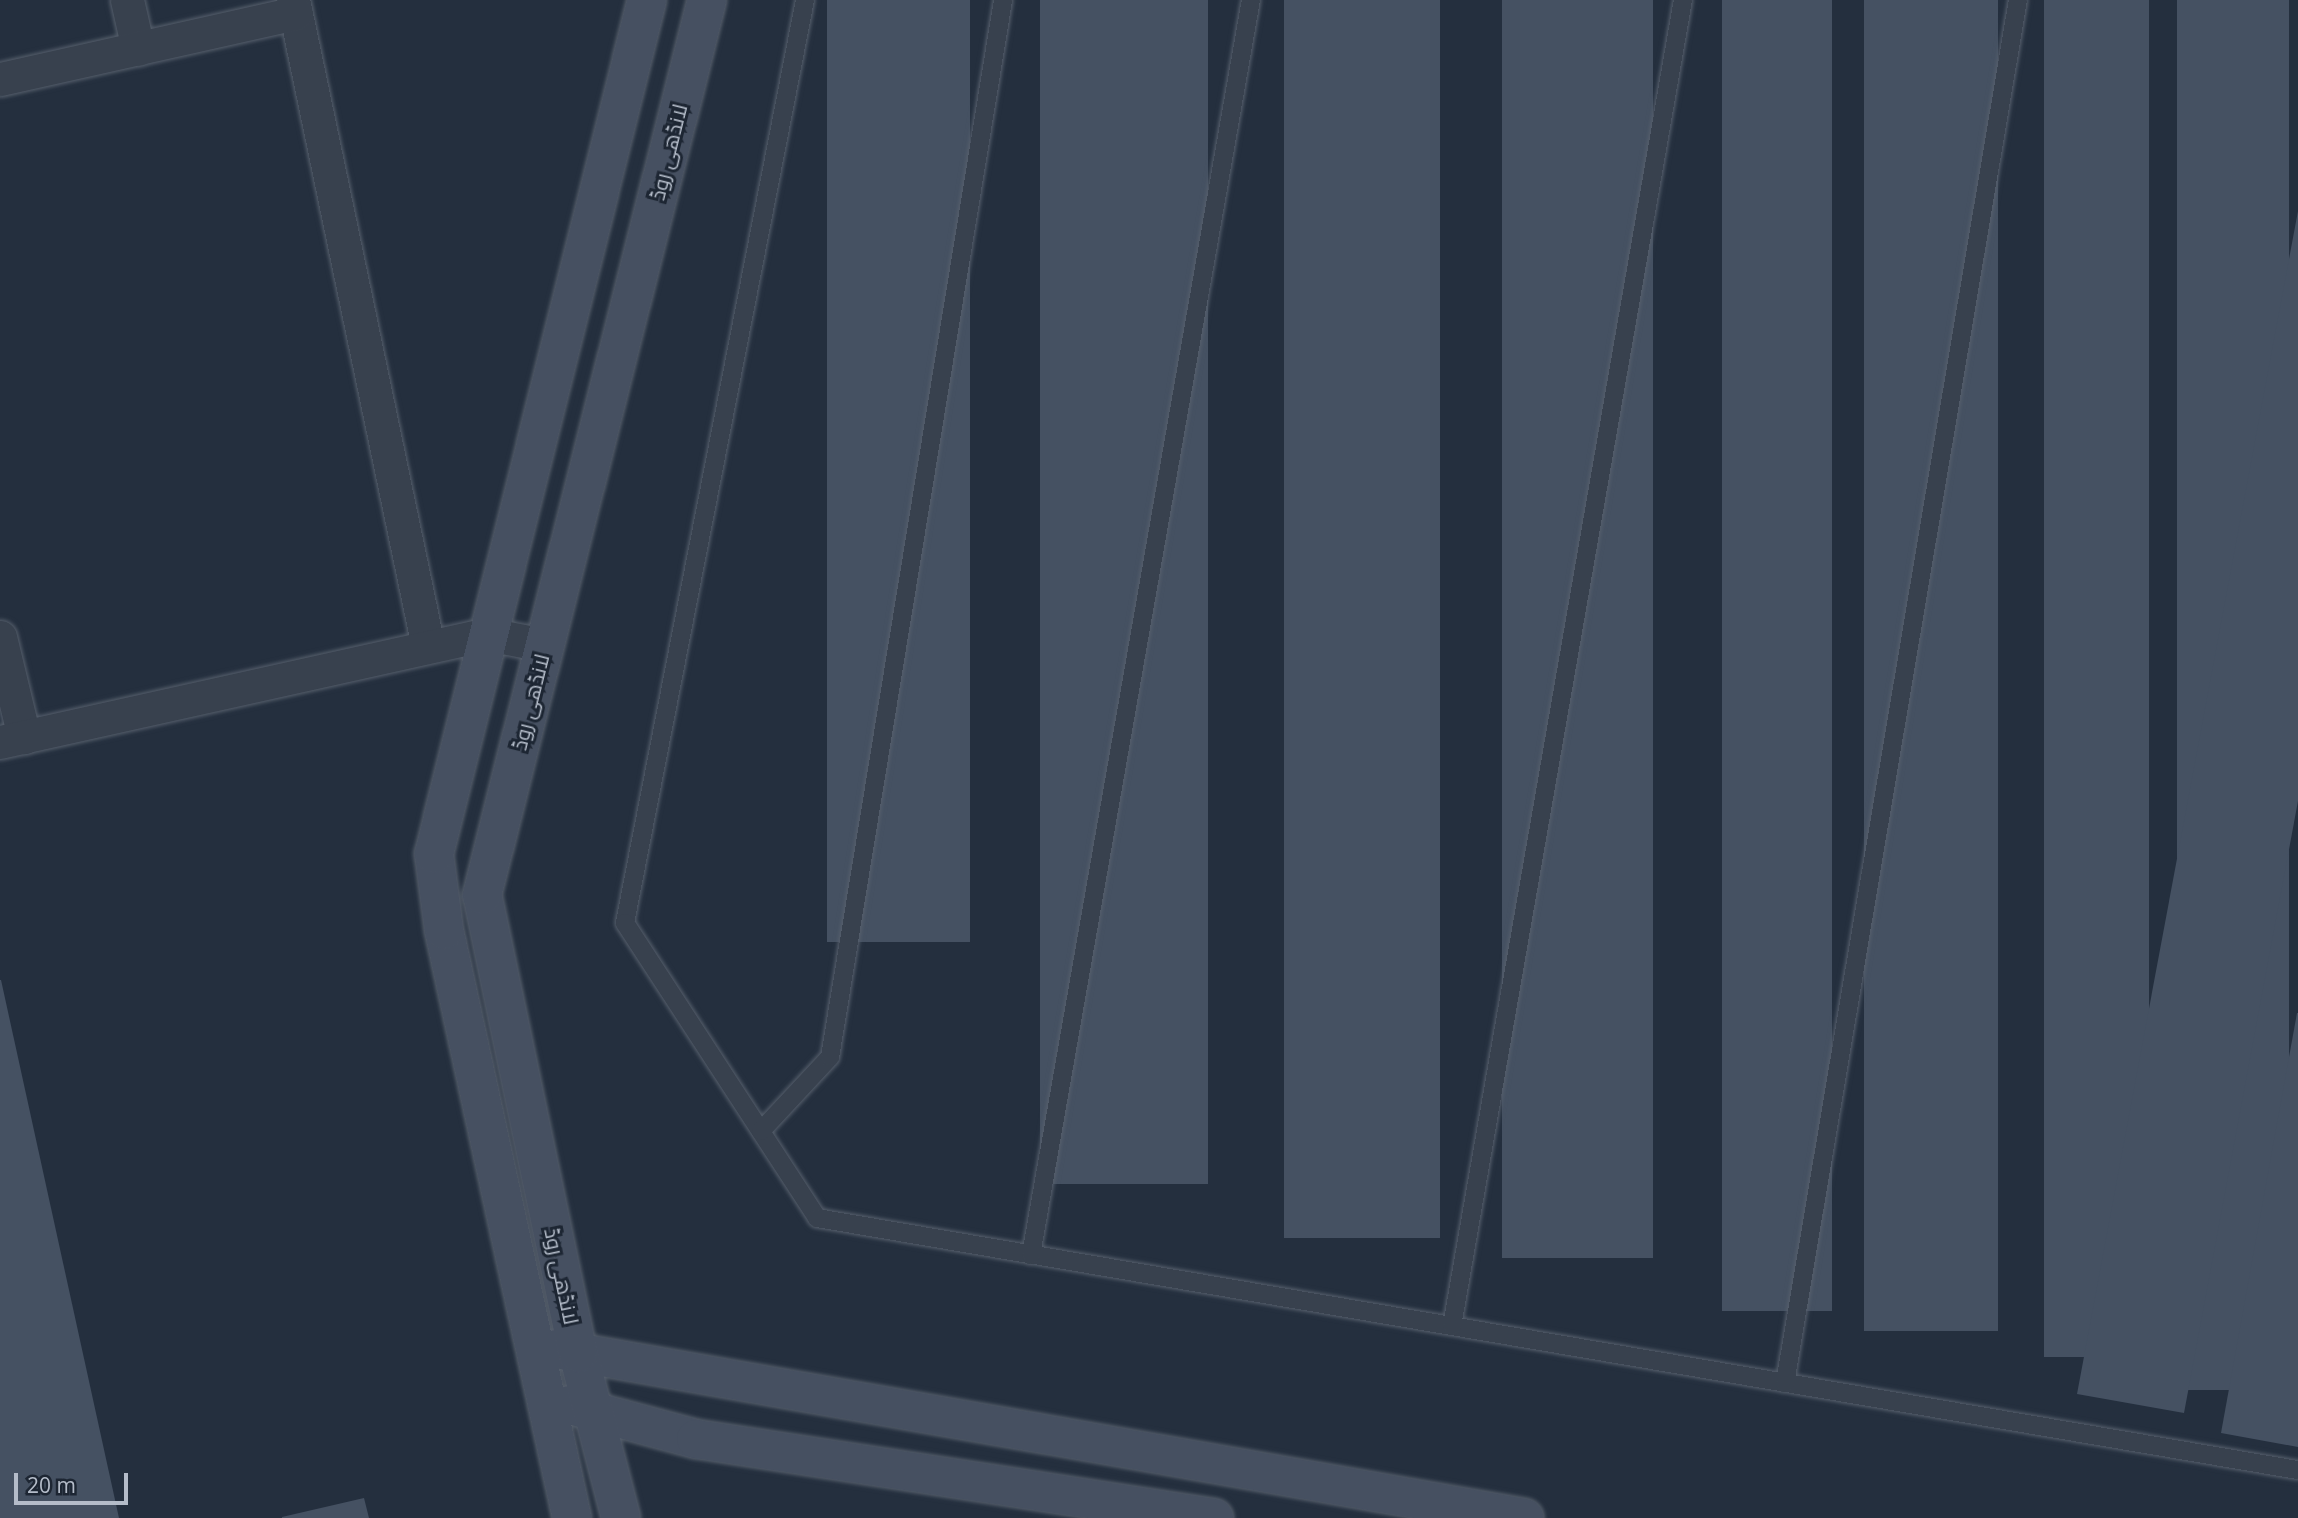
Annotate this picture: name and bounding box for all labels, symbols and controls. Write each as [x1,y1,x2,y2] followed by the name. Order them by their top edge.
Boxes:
[644,101,692,203] street label: لانڈھی روڈ
[506,651,554,753] street label: لانڈھی روڈ
[539,1225,585,1327] street label: لانڈھی روڈ
[18,1458,131,1502] scale bar
[27,1471,76,1499] text: 20 m

